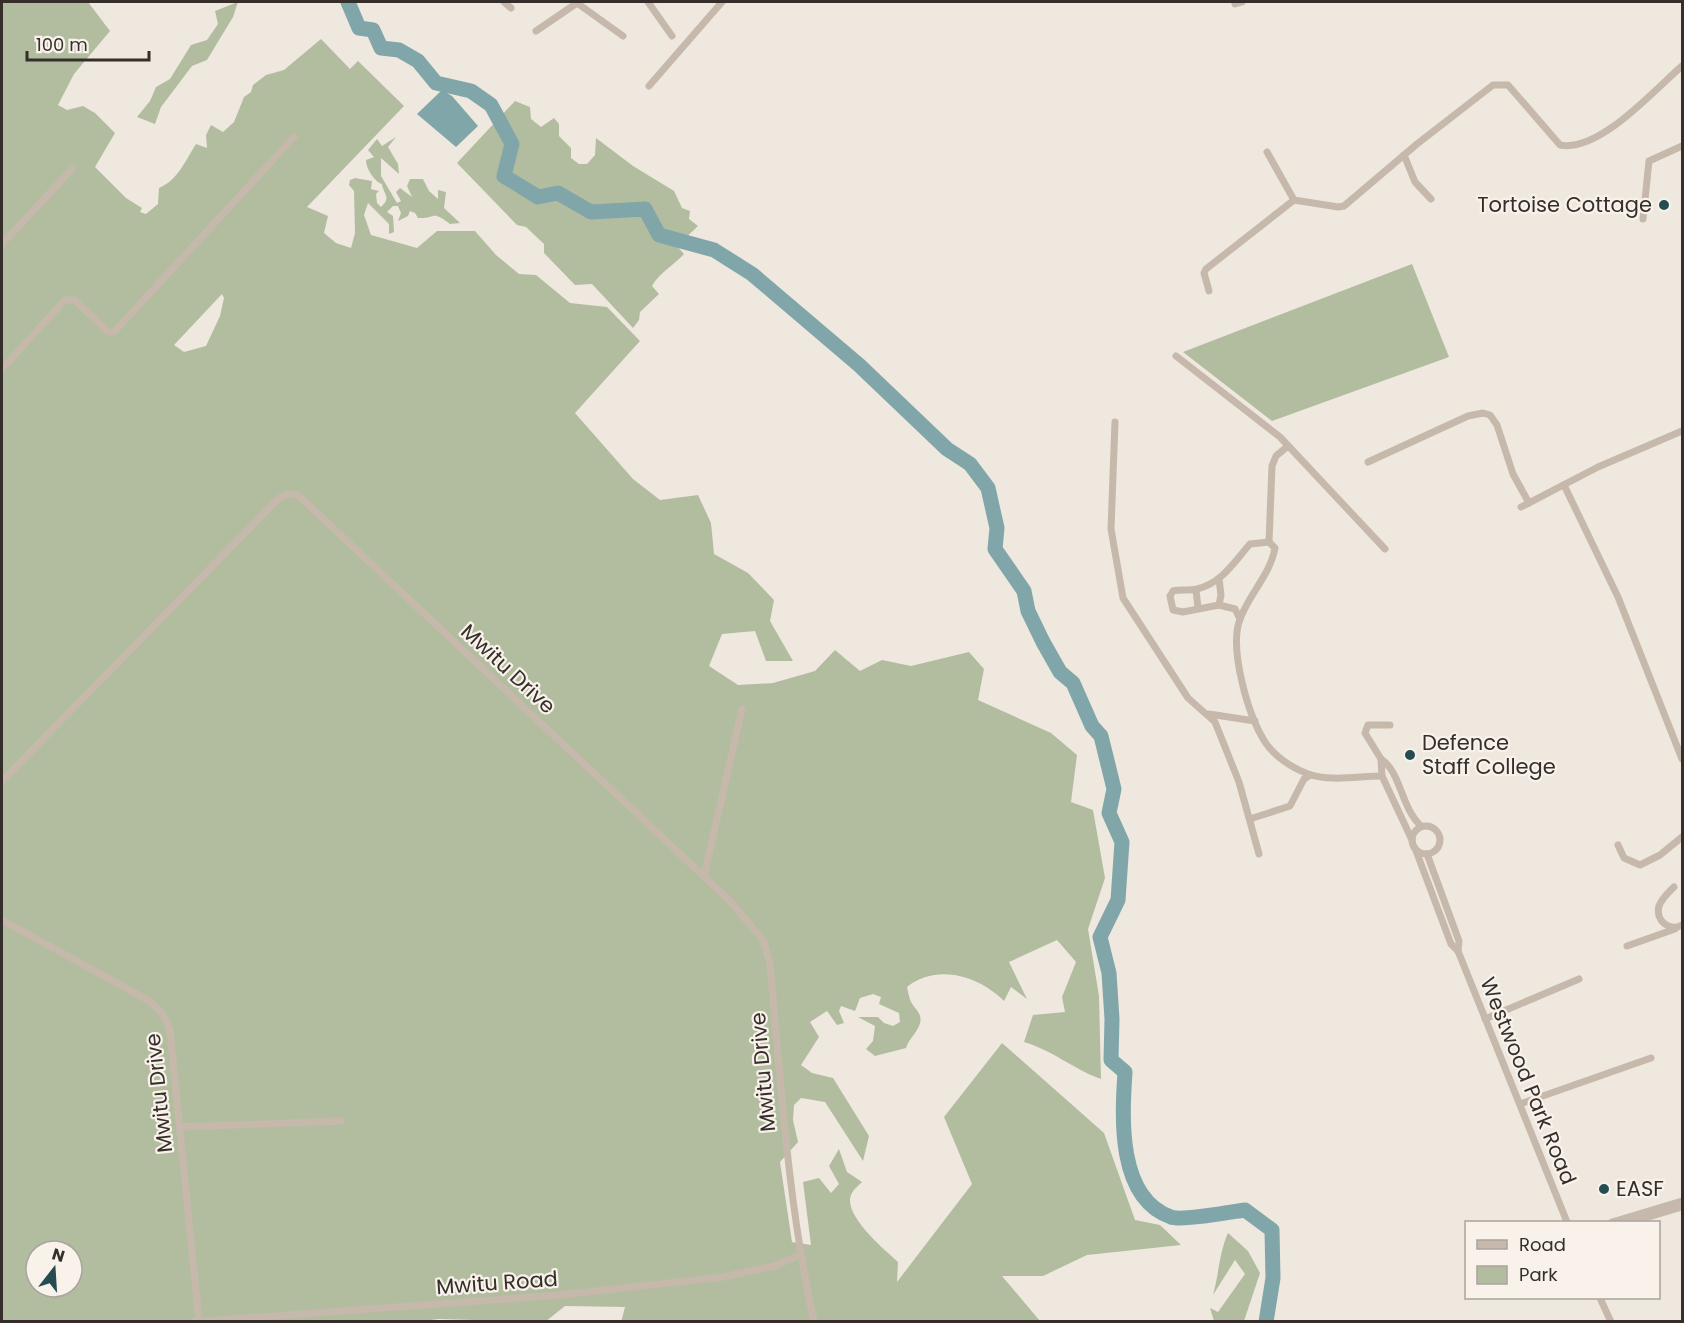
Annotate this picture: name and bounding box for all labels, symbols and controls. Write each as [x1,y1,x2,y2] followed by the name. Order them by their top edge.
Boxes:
[27,24,148,62] scale bar
[36,32,88,57] text: 100 m
[1477,190,1652,219] place label: Tortoise Cottage
[1657,198,1671,212] marker: Tortoise Cottage
[455,617,562,720] street label: Mwitu Drive
[1422,728,1556,781] place label: Defence Staff College
[1403,748,1417,762] marker: Defence Staff College
[1474,973,1583,1189] street label: Westwood Park Road
[743,1011,782,1133] street label: Mwitu Drive
[138,1032,179,1154] street label: Mwitu Drive
[1616,1174,1664,1203] place label: EASF
[1597,1182,1611,1196] marker: EASF
[1465,1221,1660,1299] legend
[1519,1232,1566,1257] text: Road
[24,1239,84,1299] north arrow
[49,1242,67,1268] text: N
[1519,1262,1558,1287] text: Park
[435,1264,559,1301] street label: Mwitu Road

